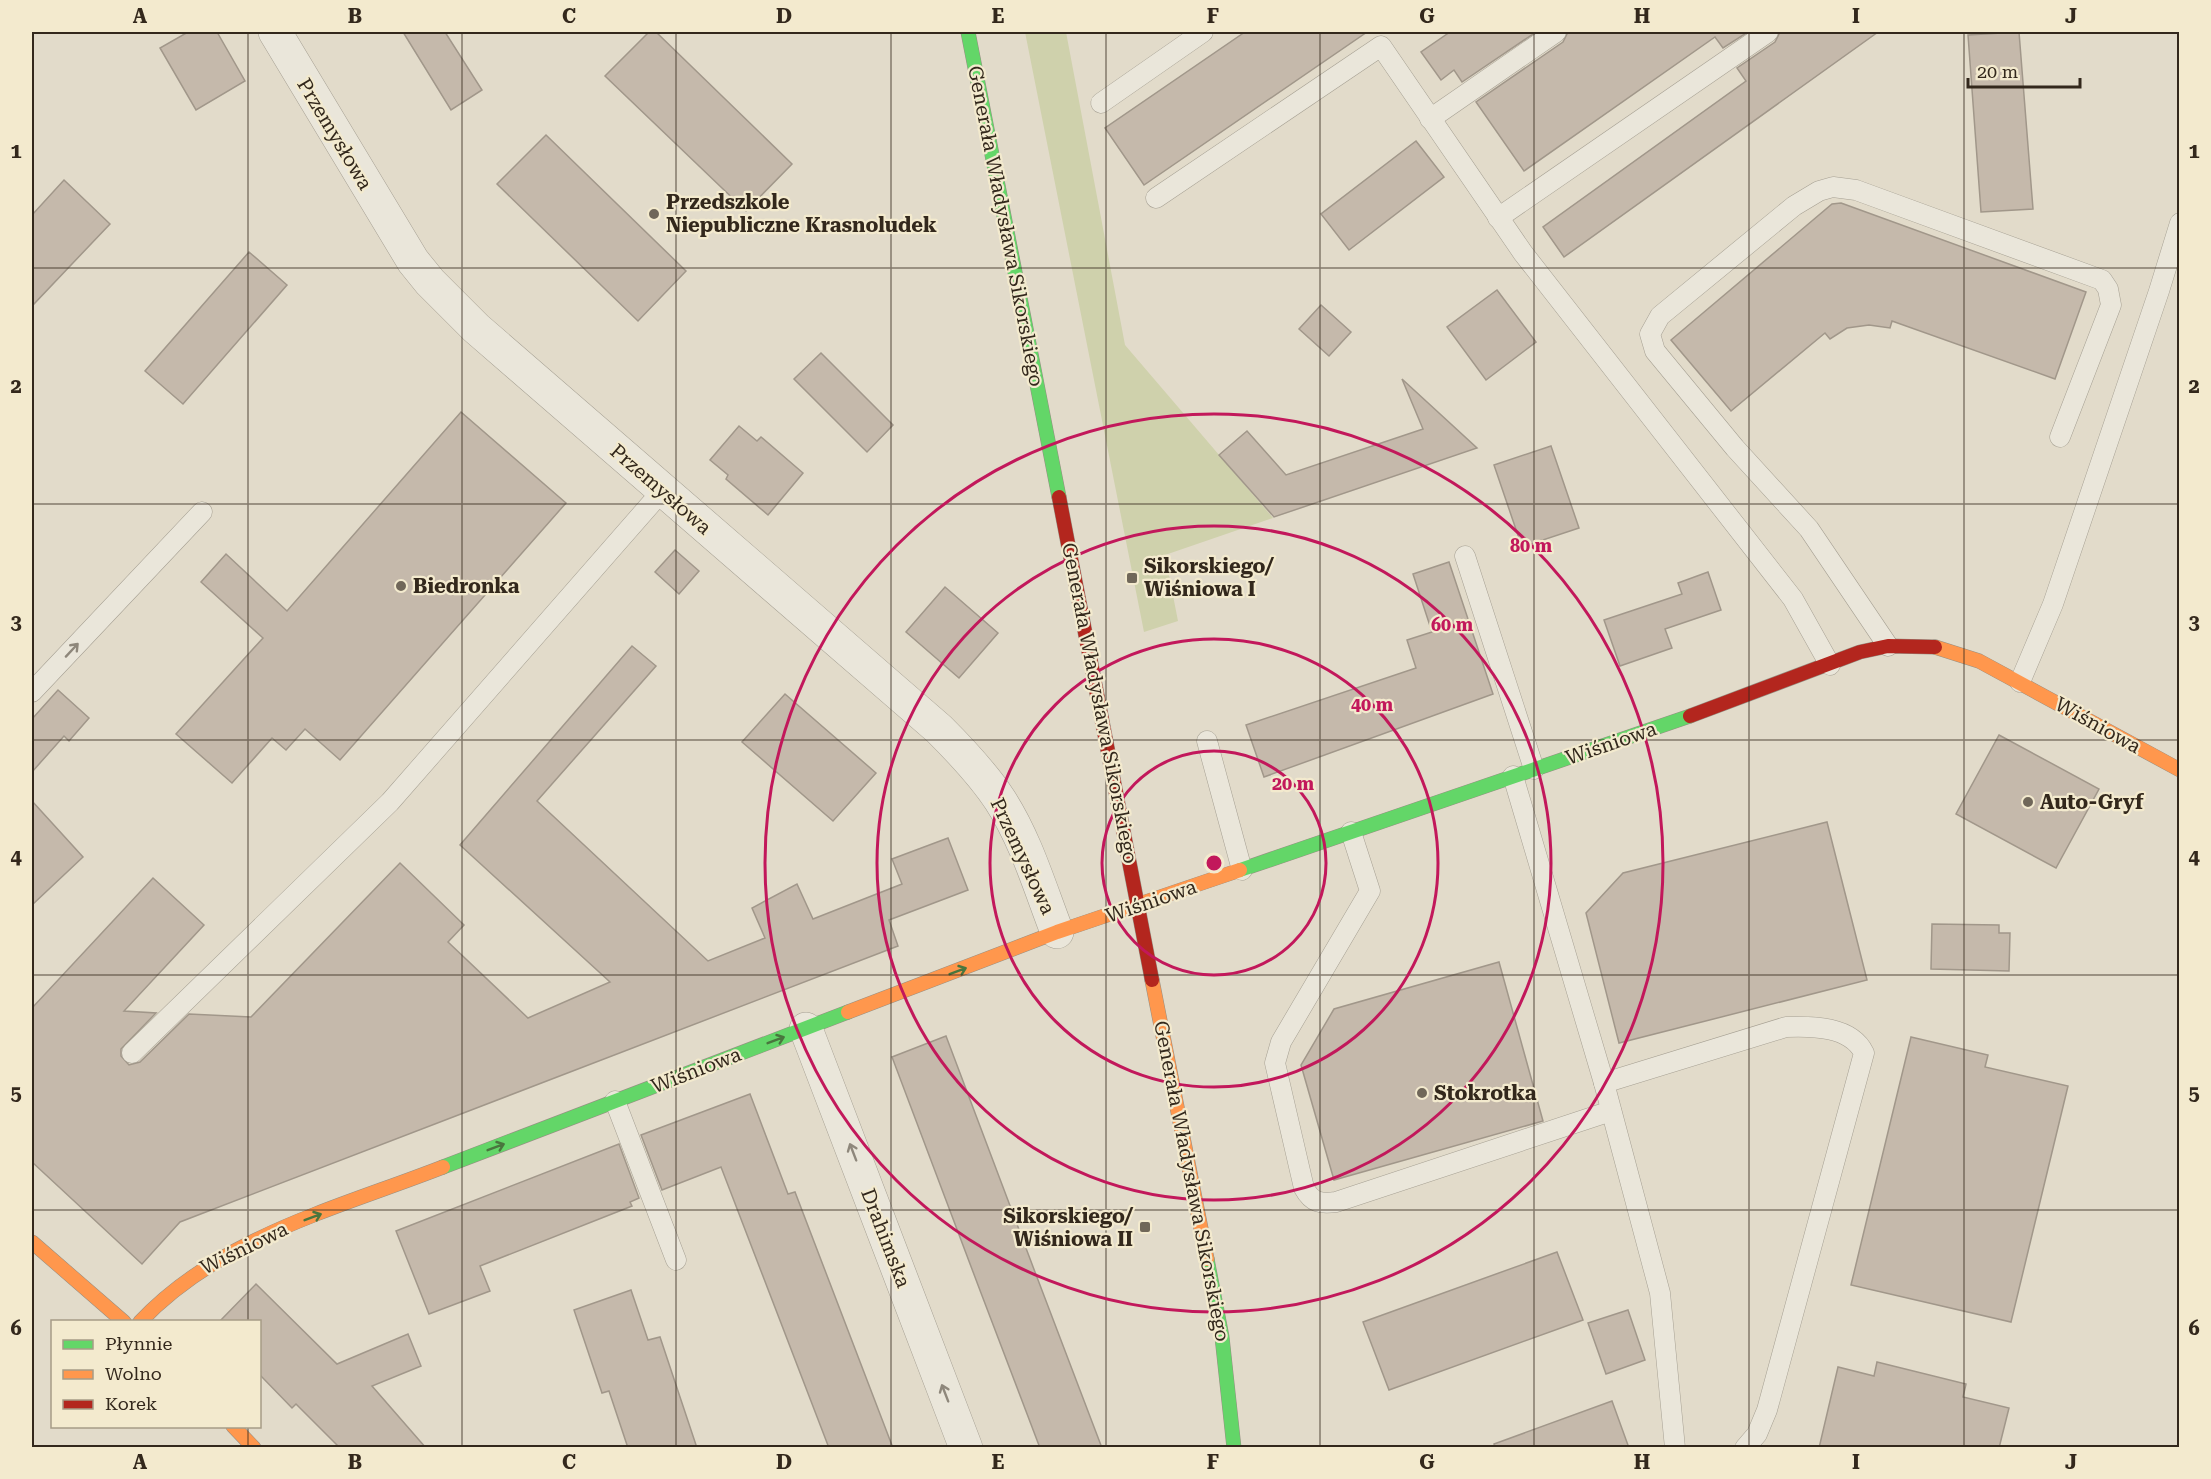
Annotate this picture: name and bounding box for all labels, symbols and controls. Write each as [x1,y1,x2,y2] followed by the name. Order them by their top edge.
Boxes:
[133,4,148,28] text: A
[348,4,362,28] text: B
[562,4,576,28] text: C
[776,4,792,28] text: D
[992,4,1005,28] text: E
[1207,4,1219,28] text: F
[1419,4,1435,28] text: G
[1634,4,1650,28] text: H
[1852,4,1860,28] text: I
[2065,4,2077,28] text: J
[1968,51,2080,89] scale bar
[1977,61,2018,82] text: 20 m
[963,64,1049,388] street label: Generała Władysława Sikorskiego
[292,74,378,194] street label: Przemysłowa
[10,139,22,163] text: 1
[2188,139,2200,163] text: 1
[666,190,937,237] place label: Przedszkole Niepubliczne Krasnoludek
[647,207,661,221] marker: Przedszkole Niepubliczne Krasnoludek
[10,374,22,398] text: 2
[2188,374,2200,398] text: 2
[606,439,717,539] street label: Przemysłowa
[1510,535,1553,556] text: 80 m
[1057,541,1143,865] street label: Generała Władysława Sikorskiego
[1144,554,1274,601] place label: Sikorskiego/ Wiśniowa I
[1125,571,1139,585] marker: Sikorskiego/ Wiśniowa I
[413,574,520,598] place label: Biedronka
[394,579,408,593] marker: Biedronka
[10,610,22,634] text: 3
[2188,610,2200,634] text: 3
[1431,614,1474,635] text: 60 m
[64,642,79,657] one-way arrow
[2051,692,2145,758] street label: Wiśniowa
[1351,694,1394,715] text: 40 m
[1562,716,1660,770] street label: Wiśniowa
[1272,773,1315,794] text: 20 m
[2040,790,2144,814] place label: Auto-Gryf
[986,794,1061,918] street label: Przemysłowa
[2021,795,2035,809] marker: Auto-Gryf
[10,845,22,869] text: 4
[2188,845,2200,869] text: 4
[1204,853,1224,873] centre of rings
[1102,874,1200,928] street label: Wiśniowa
[948,965,967,976] one-way arrow
[1149,1019,1235,1343] street label: Generała Władysława Sikorskiego
[766,1034,785,1045] one-way arrow
[648,1042,745,1098] street label: Wiśniowa
[10,1081,22,1105] text: 5
[1434,1081,1537,1105] place label: Stokrotka
[2188,1081,2200,1105] text: 5
[1415,1086,1429,1100] marker: Stokrotka
[486,1141,504,1152] one-way arrow
[846,1143,857,1162] one-way arrow
[856,1185,916,1291] street label: Drahimska
[1003,1204,1134,1251] place label: Sikorskiego/ Wiśniowa II
[304,1210,322,1221] one-way arrow
[196,1216,292,1279] street label: Wiśniowa
[1138,1220,1152,1234] marker: Sikorskiego/ Wiśniowa II
[10,1316,22,1340] text: 6
[2188,1316,2200,1340] text: 6
[51,1320,261,1428] legend
[105,1333,172,1354] text: Płynnie
[105,1363,162,1384] text: Wolno
[939,1384,950,1403] one-way arrow
[105,1393,157,1414] text: Korek
[133,1450,148,1474] text: A
[348,1450,362,1474] text: B
[562,1450,576,1474] text: C
[776,1450,792,1474] text: D
[992,1450,1005,1474] text: E
[1207,1450,1219,1474] text: F
[1419,1450,1435,1474] text: G
[1634,1450,1650,1474] text: H
[1852,1450,1860,1474] text: I
[2065,1450,2077,1474] text: J

